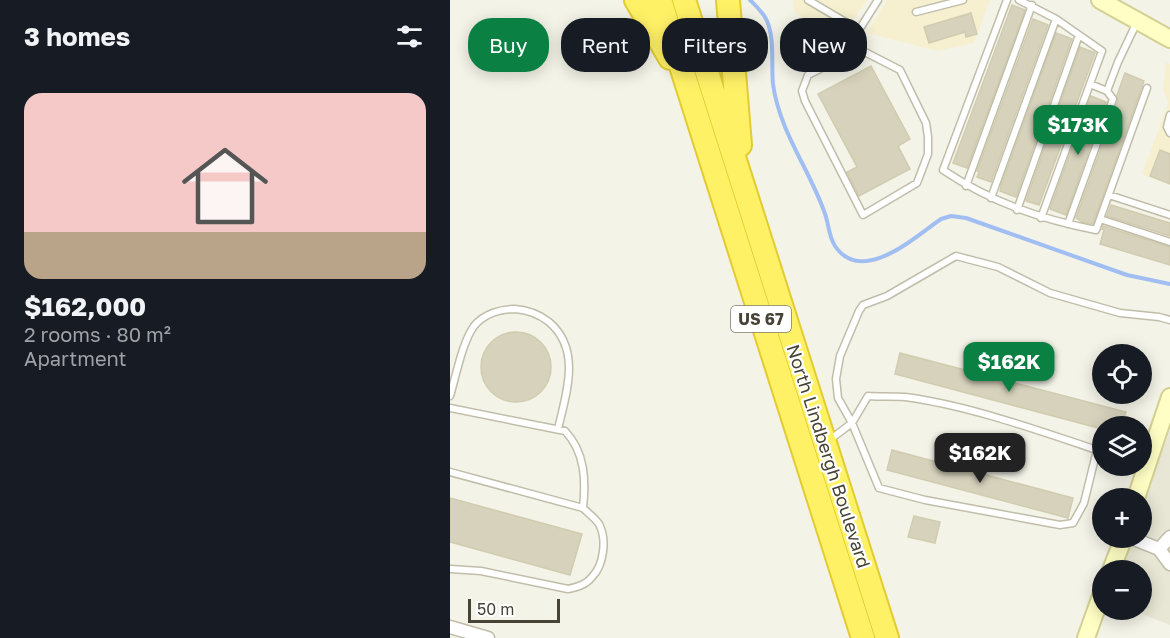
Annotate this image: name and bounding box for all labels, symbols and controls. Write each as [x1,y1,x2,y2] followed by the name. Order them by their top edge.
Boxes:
[468,18,549,72] chip: Buy
[561,18,650,72] chip: Rent
[662,18,768,72] chip: Filters
[780,18,867,72] chip: New
[393,20,426,53] icon: filters
[24,21,130,52] text: 3 homes
[1036,105,1120,156] pin: $173K
[1047,112,1109,136] text: $173K
[171,132,279,240] icon: home
[24,291,146,322] text: $162,000
[731,306,791,332] road number: US 67
[24,322,171,346] text: 2 rooms · 80 m²
[782,341,876,571] street label: North Lindbergh Boulevard
[967,342,1051,393] pin: $162K
[1092,344,1152,620] map controls
[1092,344,1152,404] button: locate
[24,346,127,370] text: Apartment
[977,349,1041,373] text: $162K
[1092,416,1152,476] button: layers
[938,433,1022,484] pin: $162K
[948,440,1012,464] text: $162K
[1092,488,1152,548] button: +
[1092,560,1152,620] button: −
[468,596,560,624] scale bar
[477,599,514,619] text: 50 m

